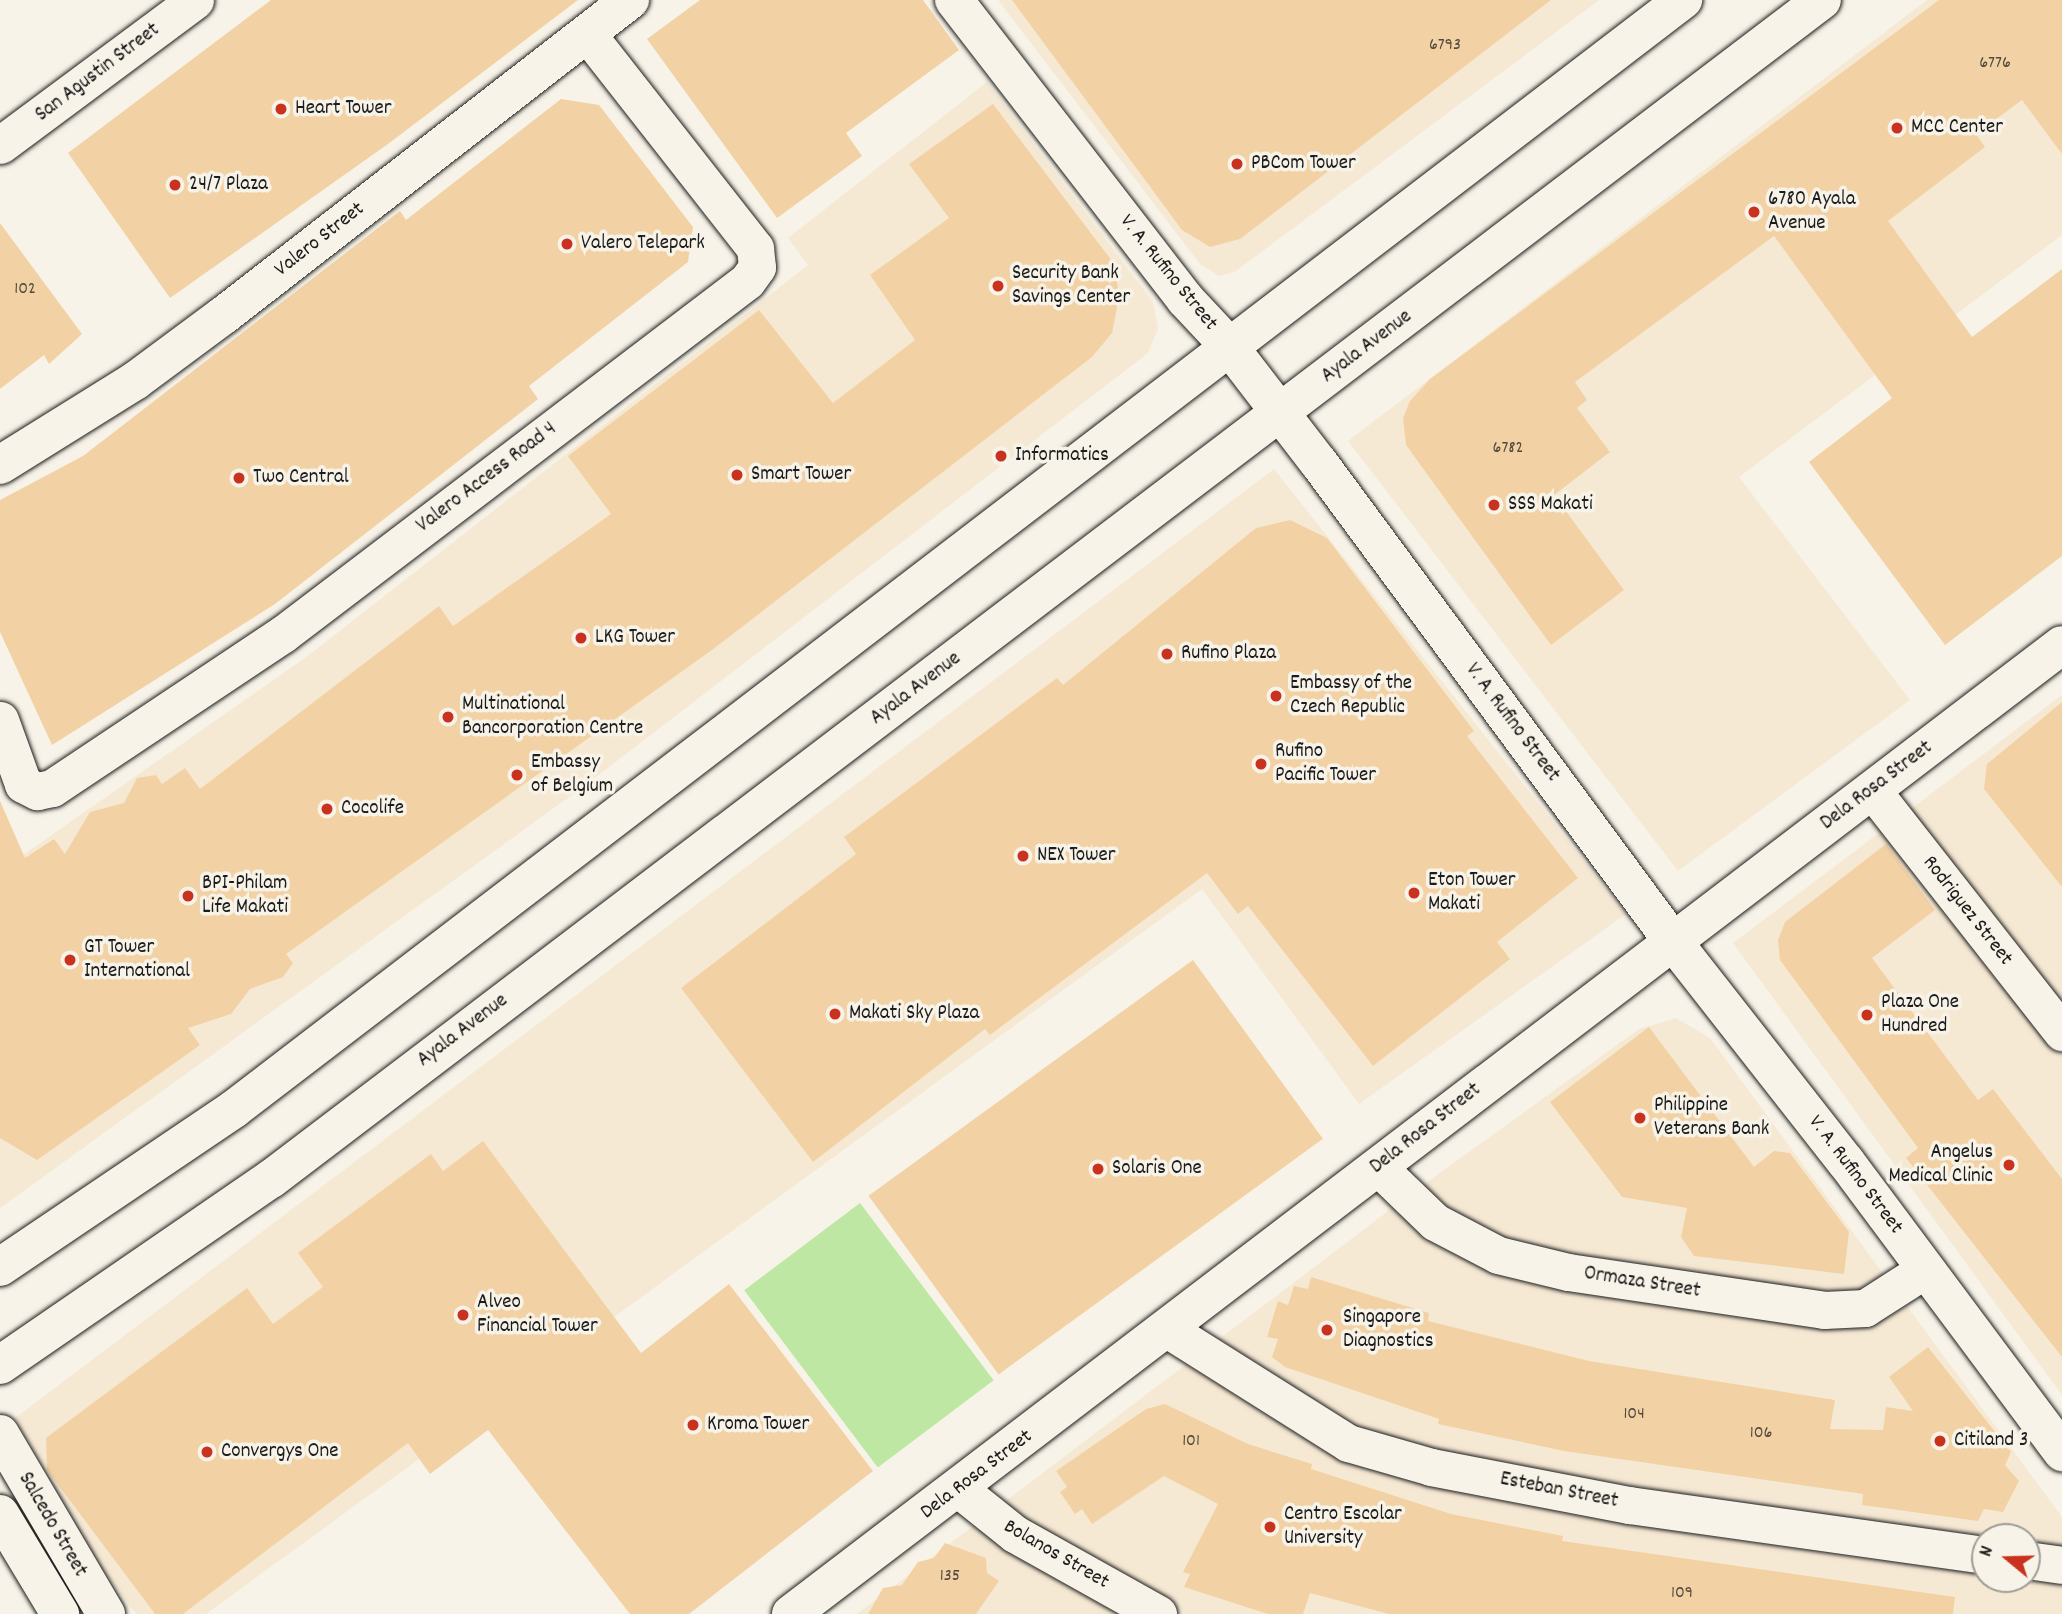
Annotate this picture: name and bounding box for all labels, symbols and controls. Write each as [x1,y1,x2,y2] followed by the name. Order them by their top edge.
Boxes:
[31,18,165,128] street label: San Agustin Street
[1429,35,1461,57] house number: 6793
[1979,53,2011,75] house number: 6776
[295,96,392,122] place label: Heart Tower
[273,101,289,117] marker: Heart Tower
[1911,115,2003,141] place label: MCC Center
[1889,120,1905,136] marker: MCC Center
[1251,151,1356,177] place label: PBCom Tower
[1229,156,1245,172] marker: PBCom Tower
[189,172,268,198] place label: 24/7 Plaza
[167,177,183,193] marker: 24/7 Plaza
[1768,187,1856,237] place label: 6780 Ayala Avenue
[270,197,370,283] street label: Valero Street
[1746,204,1762,220] marker: 6780 Ayala Avenue
[1114,210,1222,336] street label: V. A. Rufino Street
[581,231,705,257] place label: Valero Telepark
[559,236,575,252] marker: Valero Telepark
[1012,261,1130,311] place label: Security Bank Savings Center
[990,278,1006,294] marker: Security Bank Savings Center
[14,279,36,301] house number: 102
[1317,305,1417,389] street label: Ayala Avenue
[412,417,562,539] street label: Valero Access Road 4
[1493,438,1523,460] house number: 6782
[1015,443,1109,469] place label: Informatics
[993,448,1009,464] marker: Informatics
[751,462,851,488] place label: Smart Tower
[253,465,349,491] place label: Two Central
[729,467,745,483] marker: Smart Tower
[231,470,247,486] marker: Two Central
[1508,492,1593,518] place label: SSS Makati
[1486,497,1502,513] marker: SSS Makati
[595,625,675,651] place label: LKG Tower
[573,630,589,646] marker: LKG Tower
[1181,641,1276,667] place label: Rufino Plaza
[1159,646,1175,662] marker: Rufino Plaza
[866,647,966,731] street label: Ayala Avenue
[1459,659,1565,787] street label: V. A. Rufino Street
[1290,671,1412,721] place label: Embassy of the Czech Republic
[1268,688,1284,704] marker: Embassy of the Czech Republic
[462,692,643,742] place label: Multinational Bancorporation Centre
[440,709,456,725] marker: Multinational Bancorporation Centre
[1816,736,1938,836] street label: Dela Rosa Street
[1275,739,1376,789] place label: Rufino Pacific Tower
[531,750,613,800] place label: Embassy of Belgium
[1253,756,1269,772] marker: Rufino Pacific Tower
[509,767,525,783] marker: Embassy of Belgium
[341,796,404,822] place label: Cocolife
[319,801,335,817] marker: Cocolife
[1037,843,1116,869] place label: NEX Tower
[1015,848,1031,864] marker: NEX Tower
[1916,851,2018,971] street label: Rodriguez Street
[1428,868,1516,918] place label: Eton Tower Makati
[202,871,288,921] place label: BPI-Philam Life Makati
[1406,885,1422,901] marker: Eton Tower Makati
[180,888,196,904] marker: BPI-Philam Life Makati
[84,935,190,985] place label: GT Tower International
[62,952,78,968] marker: GT Tower International
[413,989,513,1073] street label: Ayala Avenue
[1881,990,1959,1040] place label: Plaza One Hundred
[849,1001,979,1027] place label: Makati Sky Plaza
[827,1006,843,1022] marker: Makati Sky Plaza
[1859,1007,1875,1023] marker: Plaza One Hundred
[1366,1078,1486,1180] street label: Dela Rosa Street
[1654,1093,1769,1143] place label: Philippine Veterans Bank
[1632,1110,1648,1126] marker: Philippine Veterans Bank
[1802,1111,1908,1239] street label: V. A. Rufino Street
[1888,1140,1993,1190] place label: Angelus Medical Clinic
[1999,1155,2019,1175] marker: Angelus Medical Clinic
[1112,1156,1202,1182] place label: Solaris One
[1090,1161,1106,1177] marker: Solaris One
[1582,1261,1702,1305] street label: Ormaza Street
[477,1290,598,1340] place label: Alveo Financial Tower
[1343,1305,1433,1355] place label: Singapore Diagnostics
[455,1307,471,1323] marker: Alveo Financial Tower
[1317,1320,1337,1340] marker: Singapore Diagnostics
[1623,1404,1645,1426] house number: 104
[707,1412,809,1438] place label: Kroma Tower
[685,1417,701,1433] marker: Kroma Tower
[1750,1423,1772,1445] house number: 106
[916,1425,1038,1525] street label: Dela Rosa Street
[1954,1428,2028,1454] place label: Citiland 3
[1182,1431,1200,1453] house number: 101
[1932,1433,1948,1449] marker: Citiland 3
[221,1439,339,1465] place label: Convergys One
[199,1444,215,1460] marker: Convergys One
[1498,1467,1620,1515] street label: Esteban Street
[12,1468,92,1582] street label: Salcedo Street
[1284,1502,1402,1552] place label: Centro Escolar University
[999,1515,1113,1595] street label: Bolanos Street
[1262,1519,1278,1535] marker: Centro Escolar University
[1971,1523,2041,1593] north arrow
[1973,1543,2002,1560] text: N
[940,1566,960,1588] house number: 135
[1671,1583,1693,1605] house number: 109

